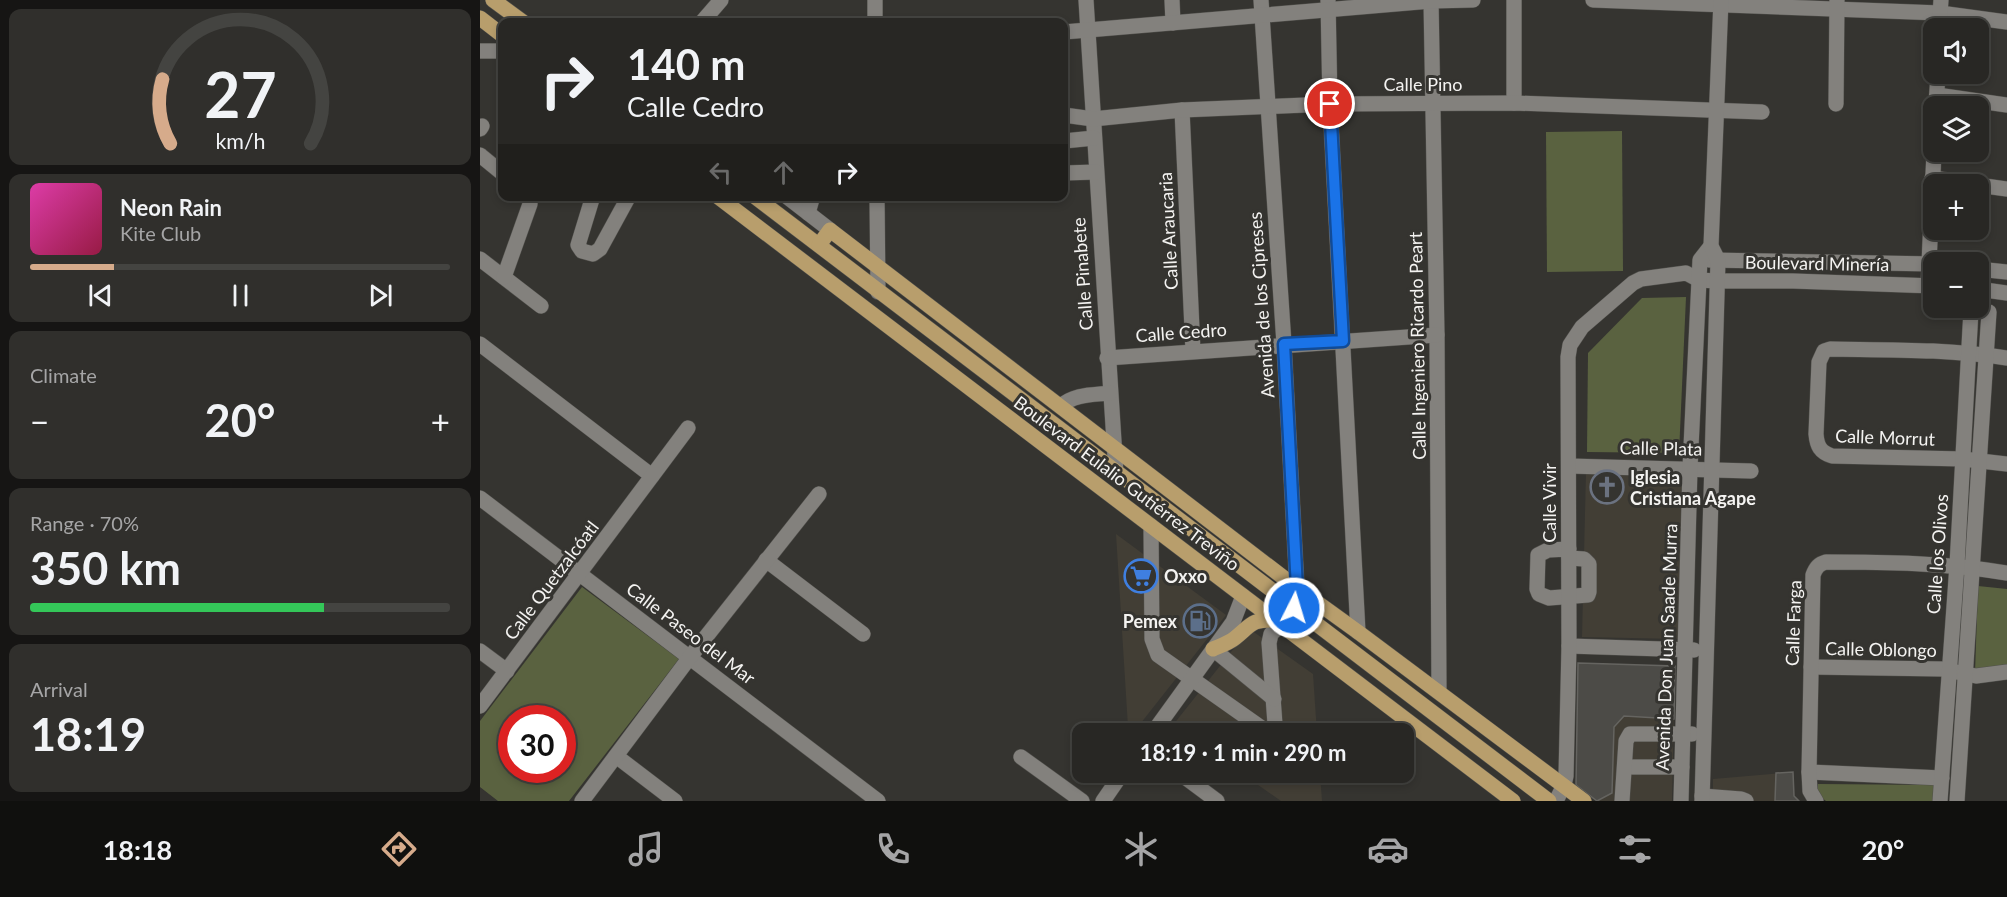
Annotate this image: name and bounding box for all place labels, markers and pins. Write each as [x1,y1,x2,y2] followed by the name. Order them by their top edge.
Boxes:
[1304,78,1355,129] pin
[1630,466,1756,509] place label: Iglesia Cristiana Agape
[1589,469,1625,505] church icon: Iglesia Cristiana Agape
[1123,558,1159,594] supermarket icon: Oxxo
[1164,565,1207,587] place label: Oxxo
[1182,603,1218,639] fuel station icon: Pemex
[1123,610,1178,632] place label: Pemex

